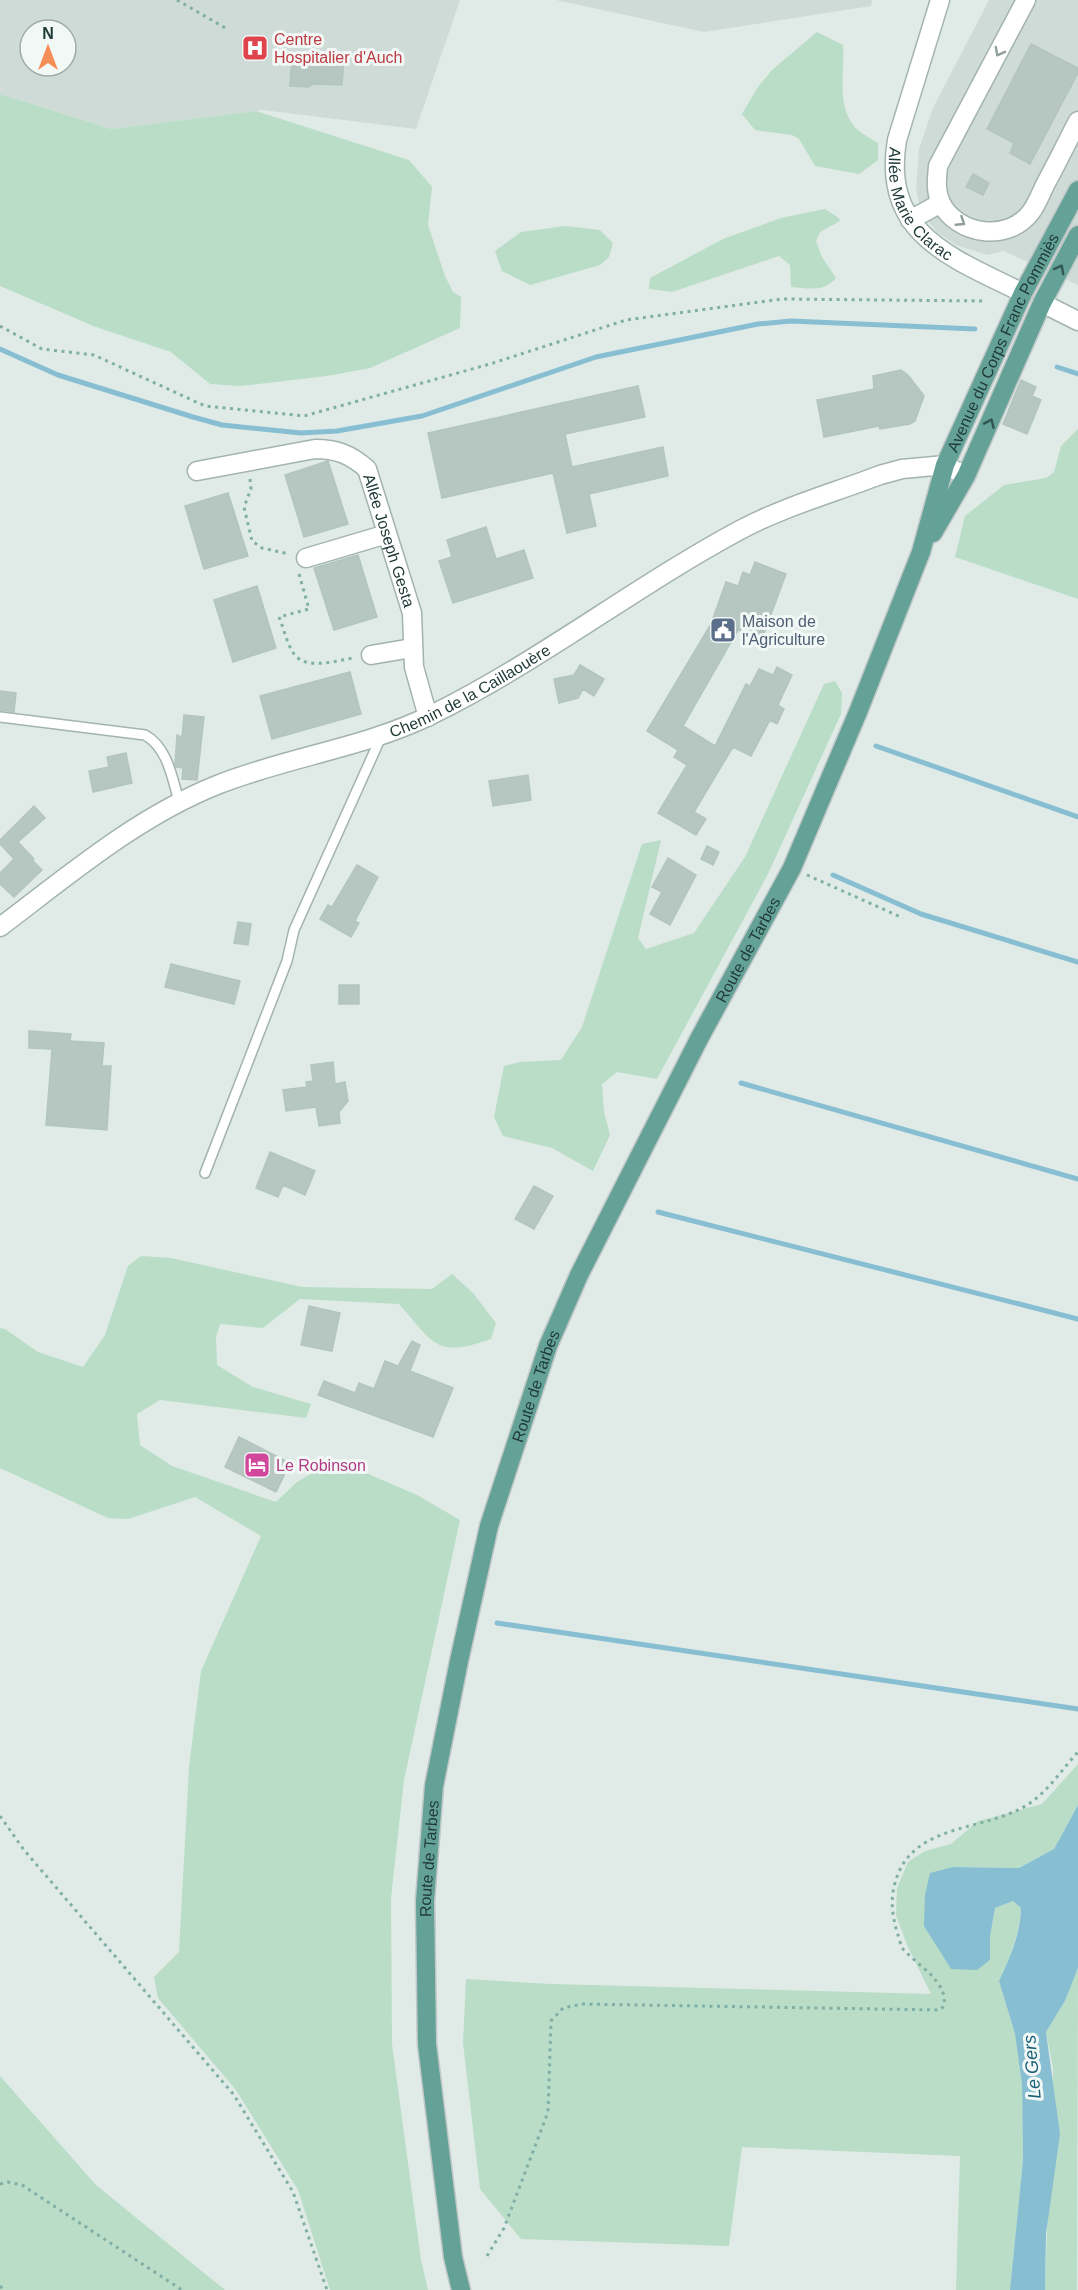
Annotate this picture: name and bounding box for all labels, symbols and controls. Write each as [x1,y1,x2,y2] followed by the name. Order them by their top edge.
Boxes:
[18,18,78,78] north arrow
[42,25,54,42] text: N
[274,31,402,66] place label: Centre Hospitalier d'Auch
[240,33,270,63] hospital icon: Centre Hospitalier d'Auch
[995,45,1006,56] one-way arrow
[886,146,956,263] street label: Allée Marie Clarac
[954,214,965,225] one-way arrow
[944,230,1062,454] street label: Avenue du Corps Franc Pommiès
[1053,265,1064,275] one-way arrow
[983,418,995,429] one-way arrow
[360,472,418,609] street label: Allée Joseph Gesta
[742,613,825,648] place label: Maison de l'Agriculture
[708,615,738,645] public building icon: Maison de l'Agriculture
[387,641,553,740] street label: Chemin de la Caillaouère
[712,894,783,1005] street label: Route de Tarbes
[509,1327,562,1444] street label: Route de Tarbes
[242,1450,272,1480] hotel icon: Le Robinson
[276,1457,366,1474] place label: Le Robinson
[416,1800,441,1917] street label: Route de Tarbes
[1019,2034,1045,2100] water label: Le Gers

